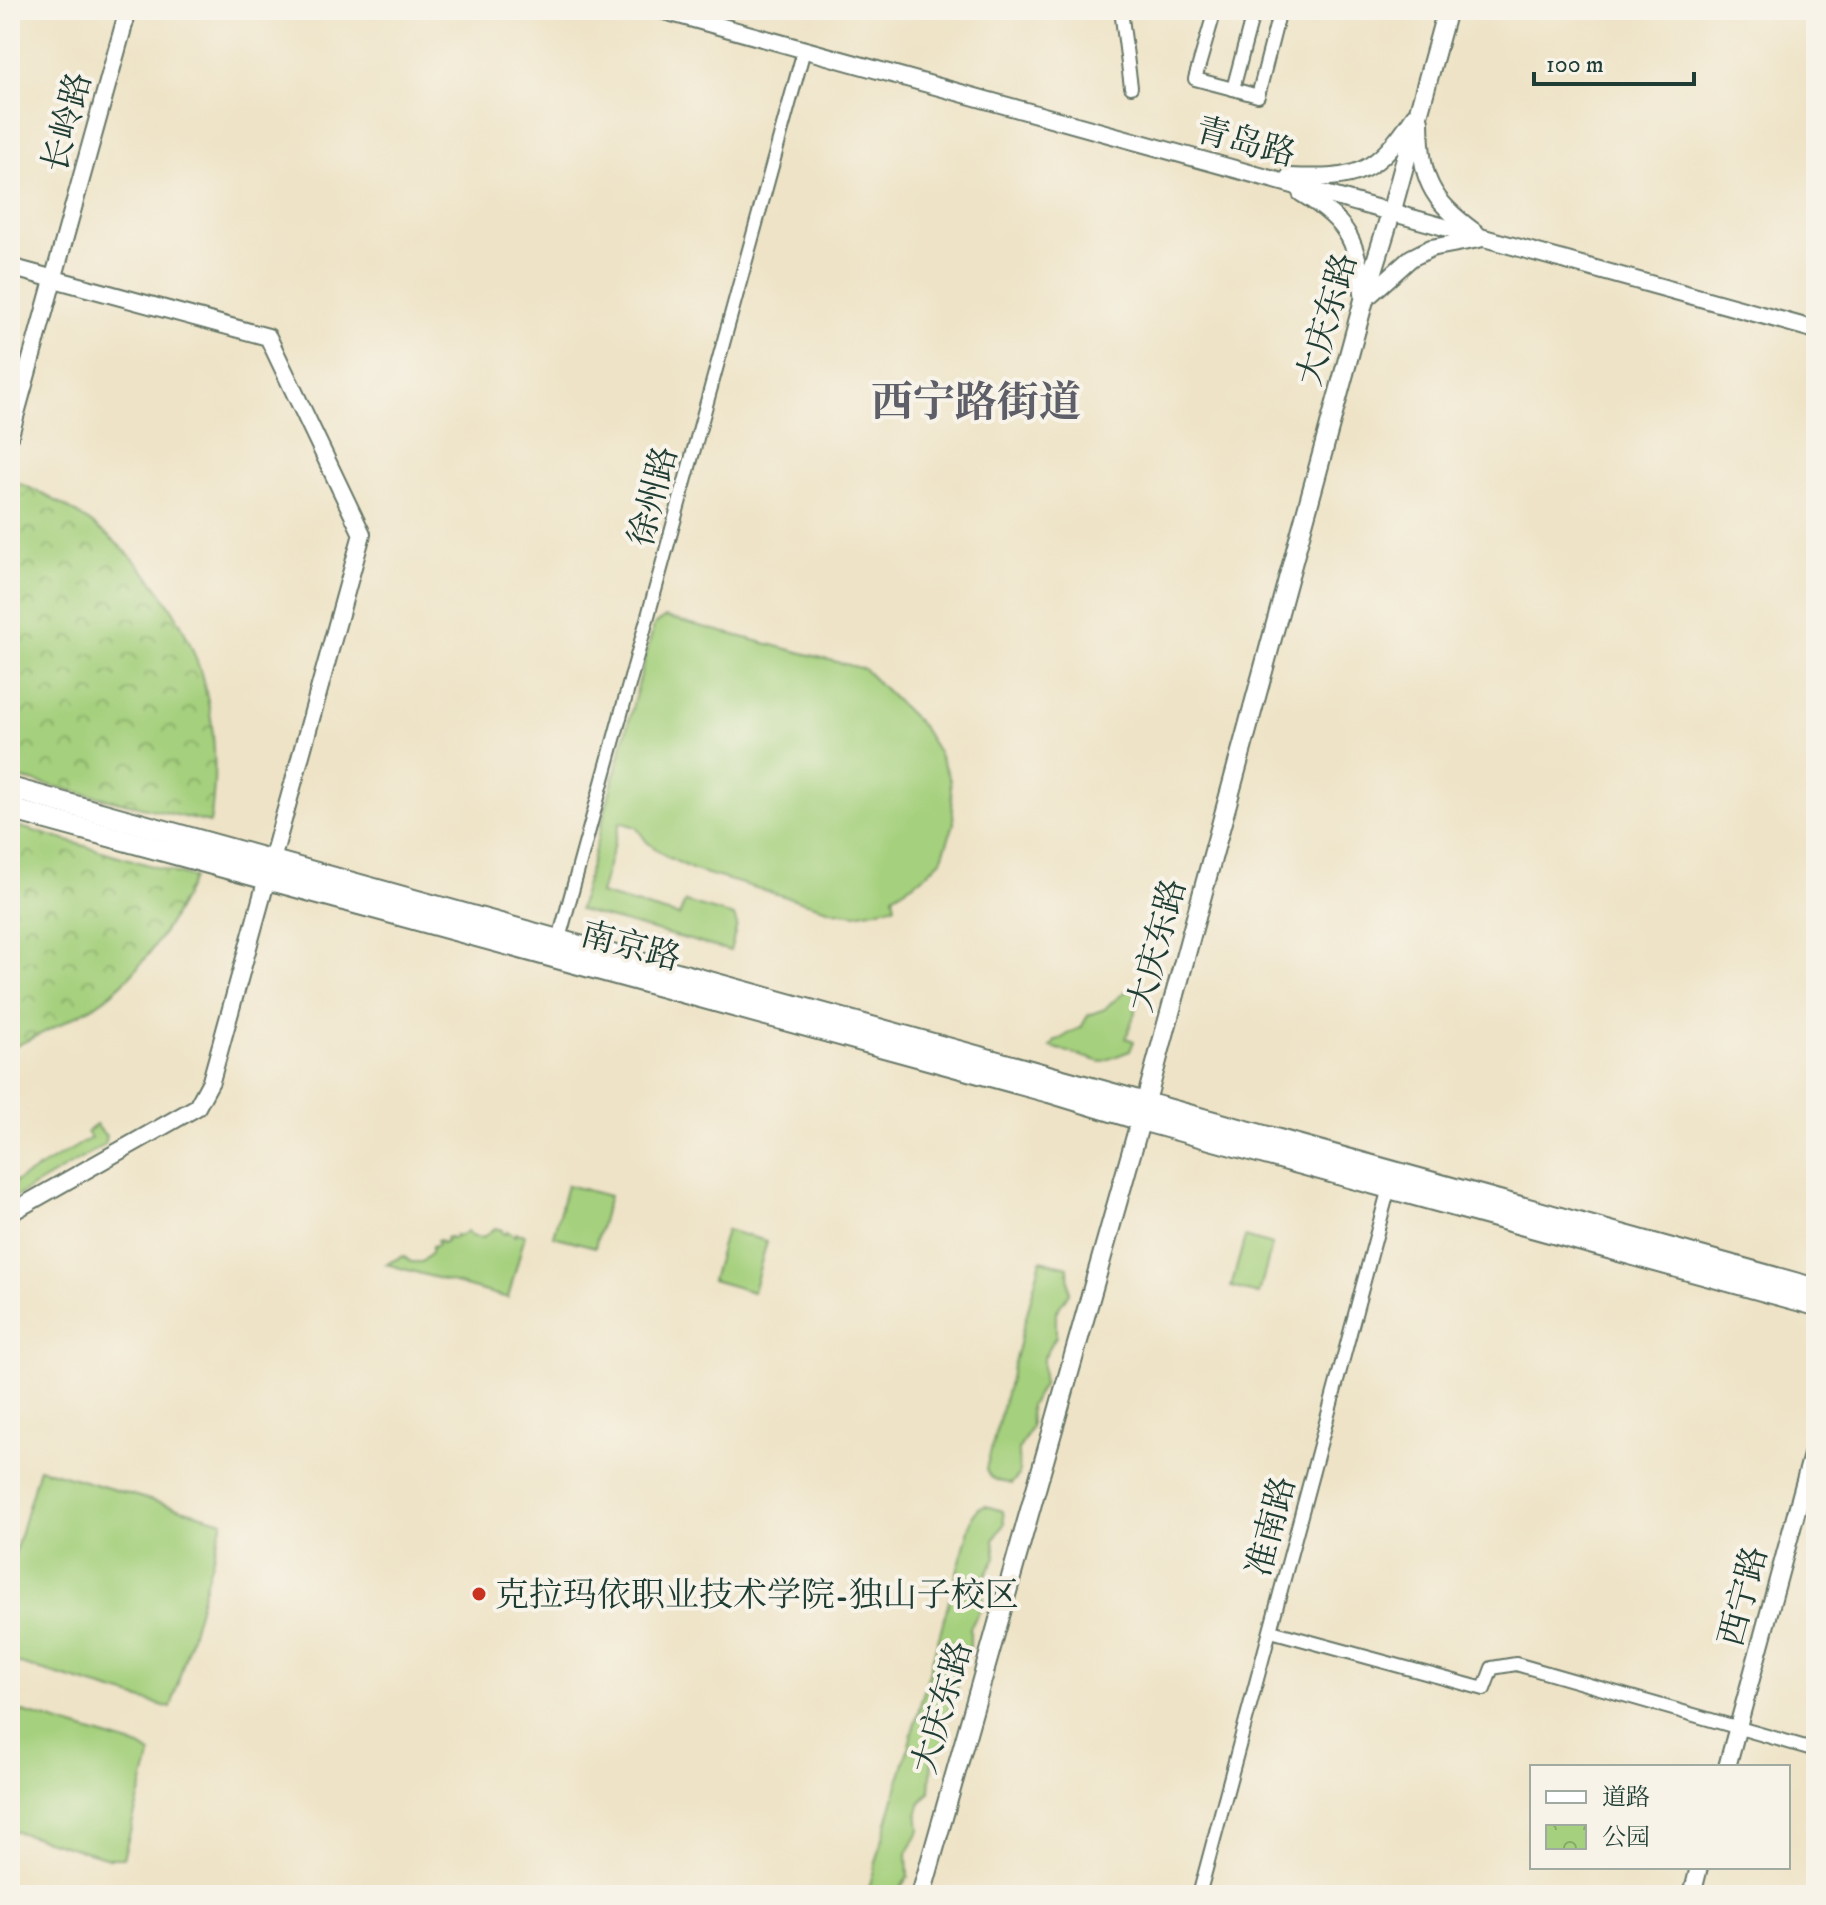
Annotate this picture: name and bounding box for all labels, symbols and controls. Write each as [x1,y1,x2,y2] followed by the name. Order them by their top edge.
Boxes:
[1534,36,1694,86] scale bar
[1546,50,1604,80] text: 100 m
[34,68,101,177] street label: 长岭路
[1191,109,1300,176] street label: 青岛路
[1289,248,1367,391] street label: 大庆东路
[871,378,1081,430] district label: 西宁路街道
[620,442,687,551] street label: 徐州路
[1120,874,1196,1017] street label: 大庆东路
[576,913,685,980] street label: 南京路
[1238,1472,1305,1581] street label: 准南路
[1710,1542,1777,1651] street label: 西宁路
[495,1575,1019,1617] place label: 克拉玛依职业技术学院-独山子校区
[470,1585,488,1603] marker: 克拉玛依职业技术学院-独山子校区
[904,1636,982,1779] street label: 大庆东路
[1530,1765,1790,1869] legend
[1602,1783,1650,1813] text: 道路
[1602,1823,1650,1853] text: 公园

